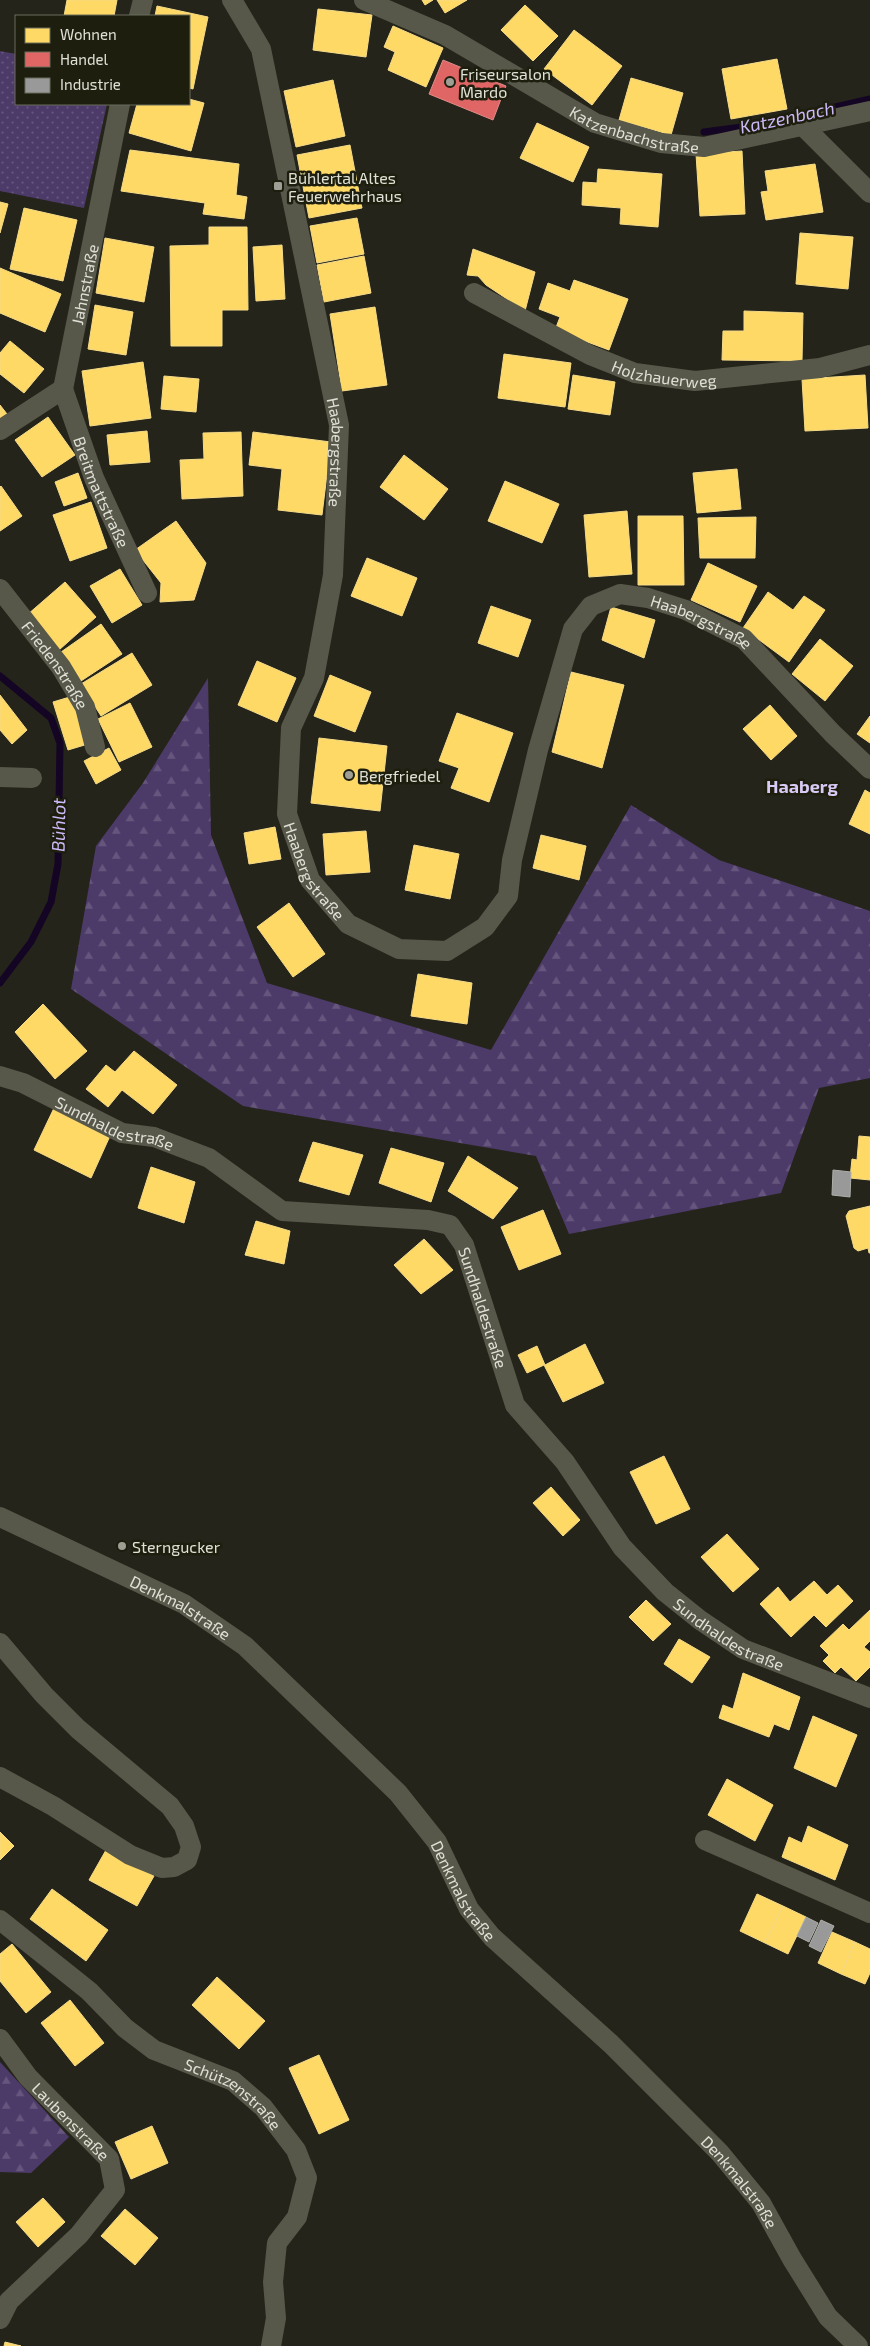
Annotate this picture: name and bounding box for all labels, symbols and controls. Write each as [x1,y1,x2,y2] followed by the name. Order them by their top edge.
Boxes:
[15,15,190,105] legend
[60,25,117,43] text: Wohnen
[60,50,109,68] text: Handel
[460,64,551,101] place label: Friseursalon Mardo
[60,75,121,93] text: Industrie
[444,76,456,88] marker: Friseursalon Mardo
[738,96,836,138] water label: Katzenbach
[567,101,700,156] street label: Katzenbachstraße
[288,168,402,205] place label: Bühlertal Altes Feuerwehrhaus
[272,180,284,192] marker: Bühlertal Altes Feuerwehrhaus
[67,242,101,326] street label: Jahnstraße
[609,355,717,391] street label: Holzhauerweg
[324,396,348,507] street label: Haabergstraße
[71,434,134,550] street label: Breitmattstraße
[648,590,757,652] street label: Haabergstraße
[19,617,93,712] street label: Friedenstraße
[359,766,441,785] place label: Bergfriedel
[343,769,355,781] marker: Bergfriedel
[766,775,838,797] district label: Haaberg
[47,798,69,852] water label: Bühlot
[281,819,349,923] street label: Haabergstraße
[53,1092,177,1153] street label: Sundhaldestraße
[456,1244,512,1370] street label: Sundhaldestraße
[132,1537,221,1556] place label: Sterngucker
[116,1540,128,1552] marker: Sterngucker
[127,1571,235,1643] street label: Denkmalstraße
[670,1593,787,1674] street label: Sundhaldestraße
[428,1837,500,1944] street label: Denkmalstraße
[182,2054,286,2133] street label: Schützenstraße
[29,2078,114,2164] street label: Laubenstraße
[698,2131,782,2231] street label: Denkmalstraße

